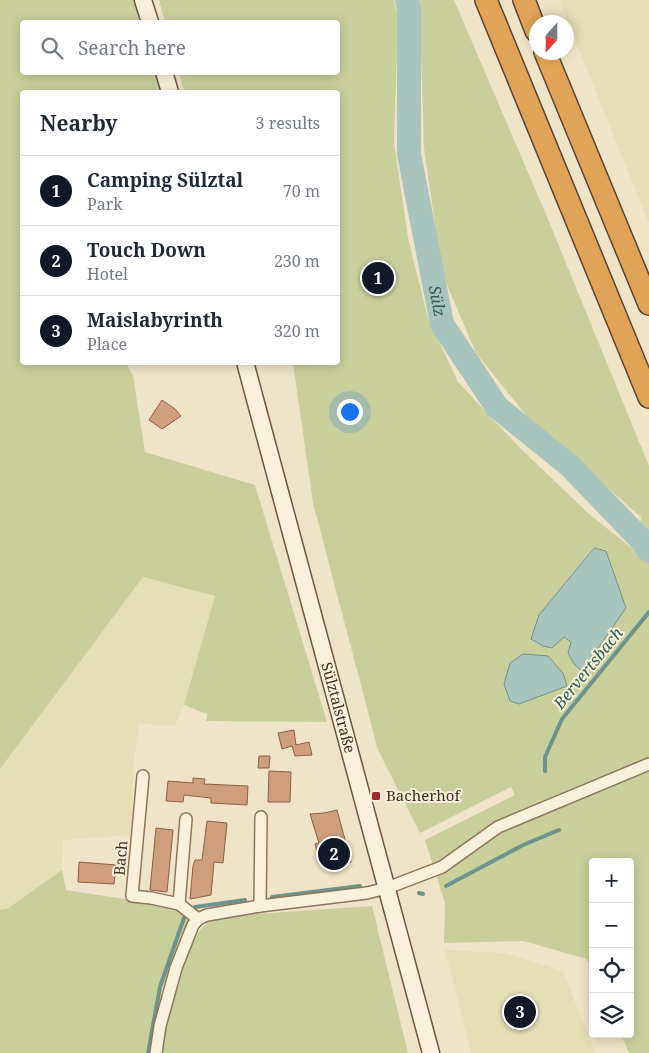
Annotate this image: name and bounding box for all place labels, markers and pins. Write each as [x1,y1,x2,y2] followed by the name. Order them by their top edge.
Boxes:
[362,259,394,297] pin: 1
[386,785,461,805] place label: Bacherhof
[370,790,382,802] marker: Bacherhof
[318,835,350,873] pin: 2
[504,993,536,1031] pin: 3

